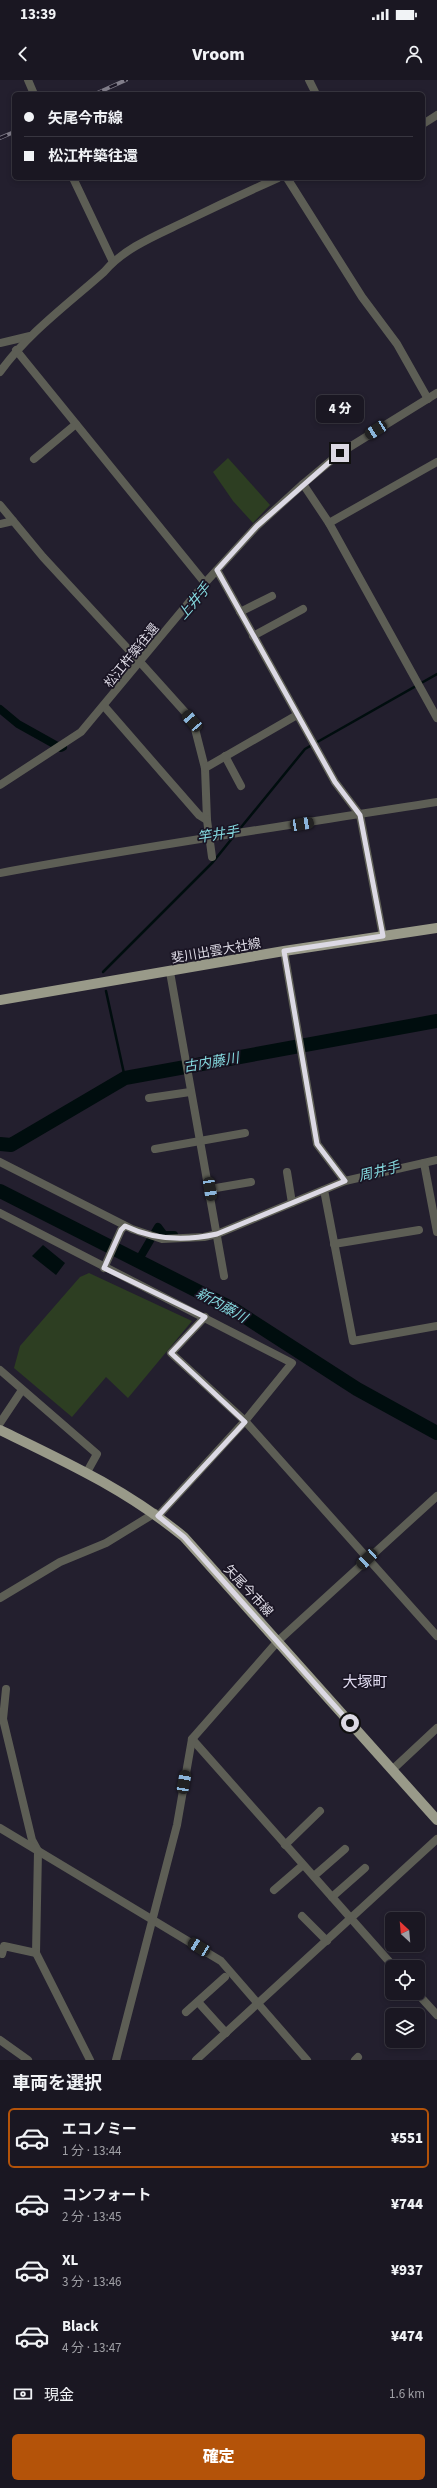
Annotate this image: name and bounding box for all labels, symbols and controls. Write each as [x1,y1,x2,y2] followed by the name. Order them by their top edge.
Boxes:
[20,4,56,25] text: 13:39
[192,42,245,67] text: Vroom
[12,43,34,65] icon: back
[403,43,425,65] icon: person
[48,108,123,129] text: 矢尾今市線
[48,146,138,167] text: 松江杵築往還
[316,395,364,423] callout: 4 分
[329,400,351,418] text: 4 分
[363,418,389,442] car
[331,444,349,462] route end
[173,578,217,624] water label: 上井手
[100,620,163,692] street label: 松江杵築往還
[180,708,204,734] car
[289,816,315,832] car
[196,822,241,848] water label: 竿井手
[170,934,263,968] street label: 斐川出雲大社線
[182,1048,242,1078] water label: 古内藤川
[356,1157,403,1187] water label: 周井手
[202,1176,218,1202] car
[192,1284,253,1329] water label: 新内藤川
[354,1546,380,1572] car
[220,1561,277,1621] street label: 矢尾今市線
[342,1672,388,1693] district label: 大塚町
[341,1714,359,1732] route start
[176,1769,192,1795] car
[385,1912,425,1952] north arrow
[385,1912,425,2048] map controls
[186,1936,212,1958] car
[385,1960,425,2000] button: locate
[385,2008,425,2048] button: layers
[12,2071,102,2096] text: 車両を選択
[62,2119,137,2140] text: エコノミー
[14,2120,50,2156] icon: car
[391,2128,423,2149] text: ¥551
[62,2142,122,2160] text: 1 分 · 13:44
[62,2185,152,2206] text: コンフォート
[14,2186,50,2222] icon: car
[391,2194,423,2215] text: ¥744
[62,2208,122,2226] text: 2 分 · 13:45
[62,2250,78,2271] text: XL
[14,2252,50,2288] icon: car
[391,2260,423,2281] text: ¥937
[62,2273,122,2291] text: 3 分 · 13:46
[62,2316,99,2337] text: Black
[14,2318,50,2354] icon: car
[391,2326,423,2347] text: ¥474
[62,2339,122,2357] text: 4 分 · 13:47
[12,2383,34,2405] icon: cash
[44,2385,74,2406] text: 現金
[389,2385,425,2403] text: 1.6 km
[12,2434,425,2480] button: 確定

